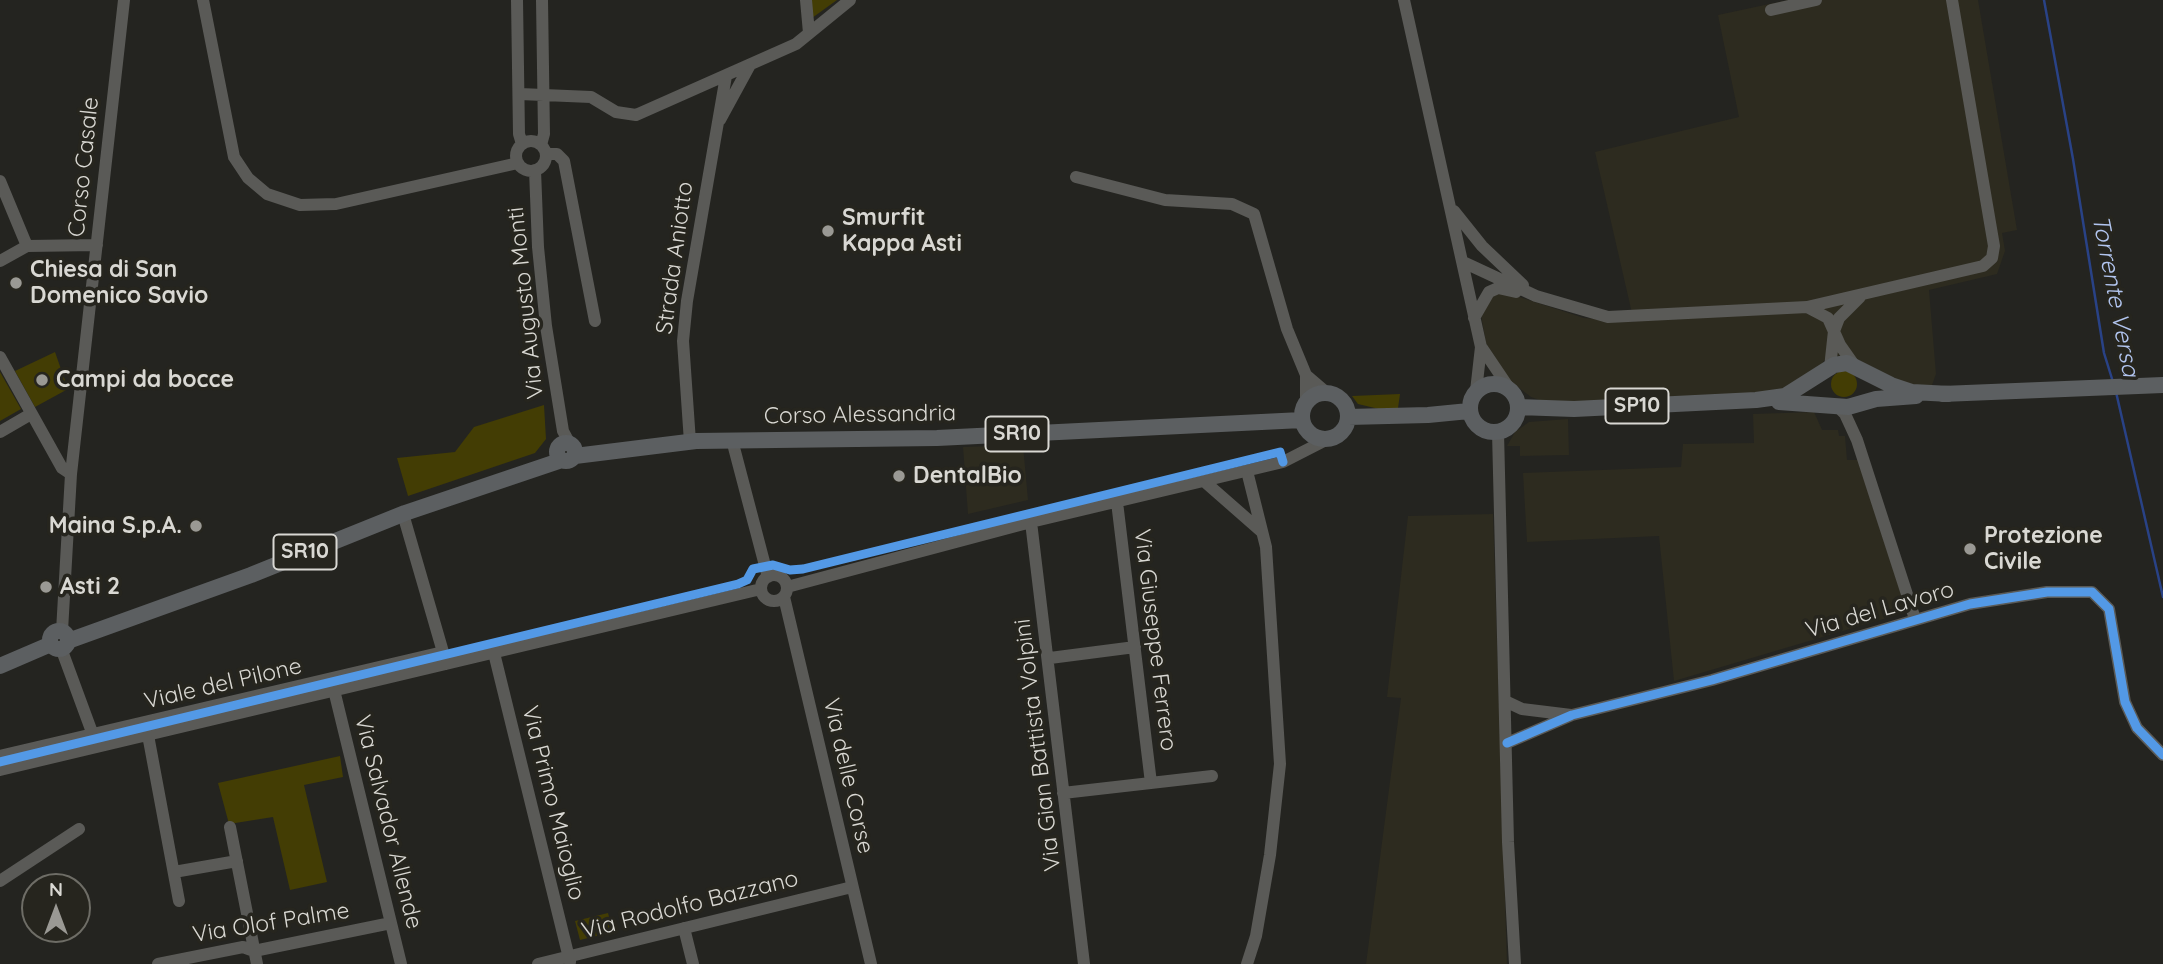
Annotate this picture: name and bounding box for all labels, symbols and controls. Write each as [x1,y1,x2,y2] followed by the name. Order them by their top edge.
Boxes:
[63,96,105,238] street label: Corso Casale
[651,180,699,336] street label: Strada Aniotto
[842,204,962,258] place label: Smurfit Kappa Asti
[502,206,550,400] street label: Via Augusto Monti
[2085,213,2145,379] water label: Torrente Versa
[820,223,836,239] marker: Smurfit Kappa Asti
[30,256,208,310] place label: Chiesa di San Domenico Savio
[8,275,24,291] marker: Chiesa di San Domenico Savio
[56,366,234,394] place label: Campi da bocce
[34,372,50,388] marker: Campi da bocce
[1606,388,1668,424] road number: SP10
[764,400,956,430] street label: Corso Alessandria
[986,416,1048,452] road number: SR10
[913,462,1022,490] place label: DentalBio
[891,468,907,484] marker: DentalBio
[49,512,182,540] place label: Maina S.p.A.
[188,518,204,534] marker: Maina S.p.A.
[1984,522,2103,576] place label: Protezione Civile
[1128,527,1182,753] street label: Via Giuseppe Ferrero
[274,534,336,570] road number: SR10
[1962,541,1978,557] marker: Protezione Civile
[60,573,120,601] place label: Asti 2
[1803,576,1957,644] street label: Via del Lavoro
[38,579,54,595] marker: Asti 2
[1009,617,1067,873] street label: Via Gian Battista Volpini
[142,652,304,716] street label: Viale del Pilone
[817,696,879,856] street label: Via delle Corse
[516,703,590,903] street label: Via Primo Maioglio
[348,712,428,932] street label: Via Salvador Allende
[579,865,801,945] street label: Via Rodolfo Bazzano
[21,873,91,943] north arrow
[49,877,63,901] text: N
[191,897,351,949] street label: Via Olof Palme

